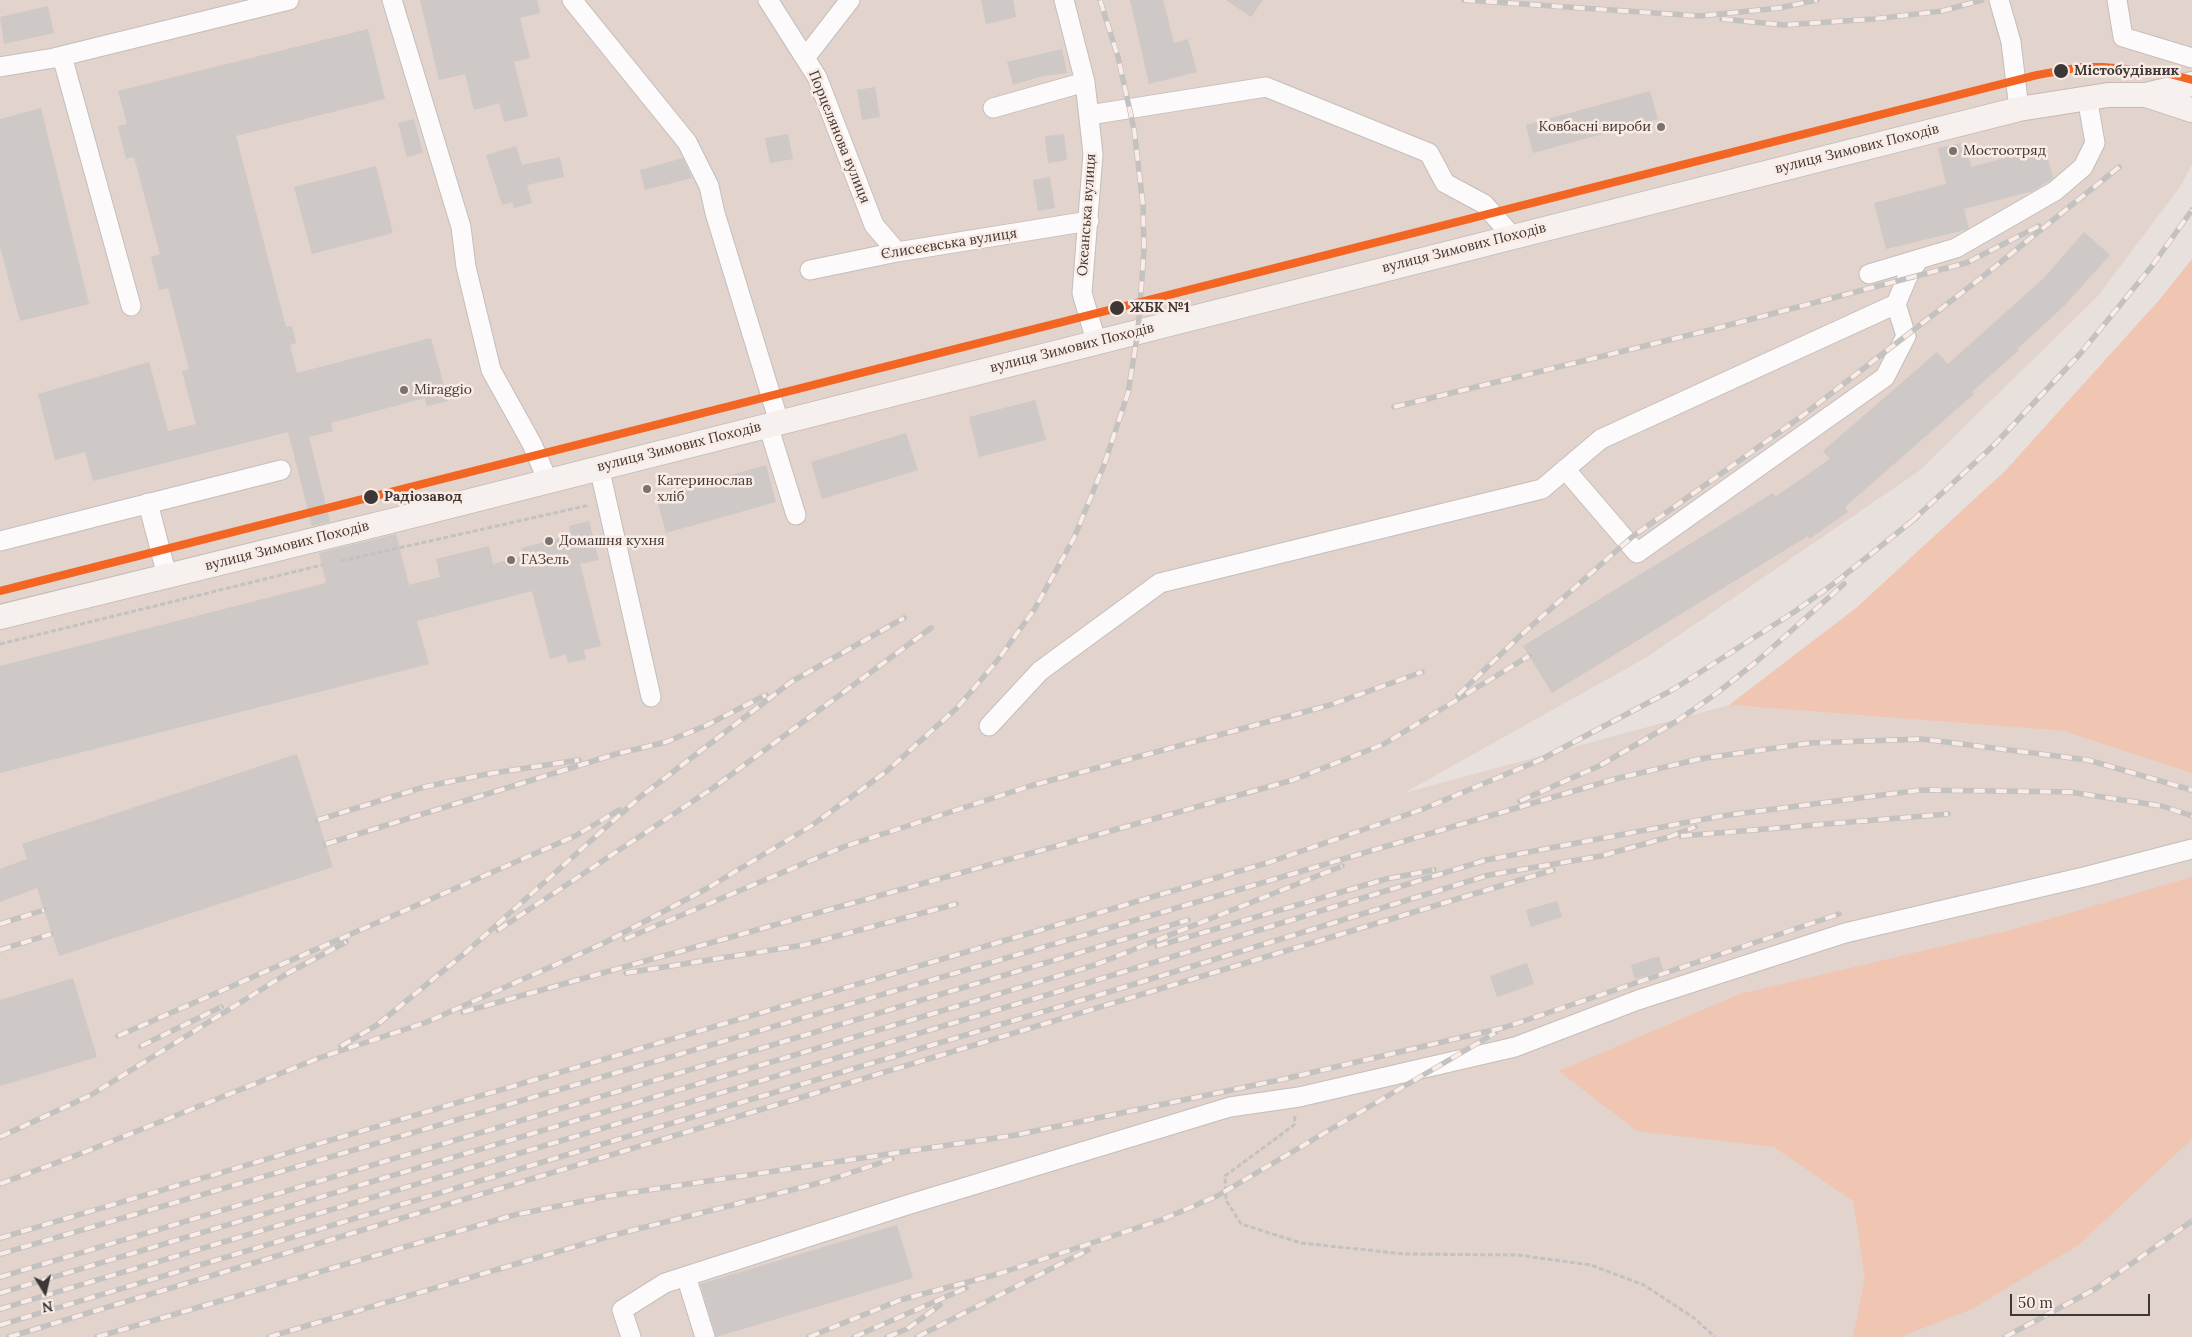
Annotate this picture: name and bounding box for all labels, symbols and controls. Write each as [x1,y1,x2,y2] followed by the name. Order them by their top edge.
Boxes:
[2052,62,2070,80] marker: Містобудівник
[2074,63,2179,79] place label: Містобудівник
[805,68,873,206] street label: Порцелянова вулиця
[1539,119,1651,135] place label: Ковбасні вироби
[1773,120,1941,178] street label: вулиця Зимових Походів
[1655,121,1667,133] marker: Ковбасні вироби
[1963,143,2046,159] place label: Мостоотряд
[1947,145,1959,157] marker: Мостоотряд
[1074,153,1100,277] street label: Океанська вулиця
[1380,219,1548,277] street label: вулиця Зимових Походів
[880,225,1018,263] street label: Єлисєєвська вулиця
[1108,299,1126,317] marker: ЖБК №1
[1130,300,1190,316] place label: ЖБК №1
[988,319,1156,377] street label: вулиця Зимових Походів
[414,382,472,398] place label: Miraggio
[398,384,410,396] marker: Miraggio
[595,418,763,476] street label: вулиця Зимових Походів
[657,473,753,506] place label: Катеринослав хліб
[641,483,653,495] marker: Катеринослав хліб
[362,488,380,506] marker: Радіозавод
[384,489,462,505] place label: Радіозавод
[203,517,371,575] street label: вулиця Зимових Походів
[559,533,665,549] place label: Домашня кухня
[543,535,555,547] marker: Домашня кухня
[521,552,569,568] place label: ГАЗель
[505,554,517,566] marker: ГАЗель
[20,1267,70,1317] north arrow
[2012,1284,2152,1316] scale bar
[2018,1293,2053,1312] text: 50 m
[41,1297,54,1317] text: N

